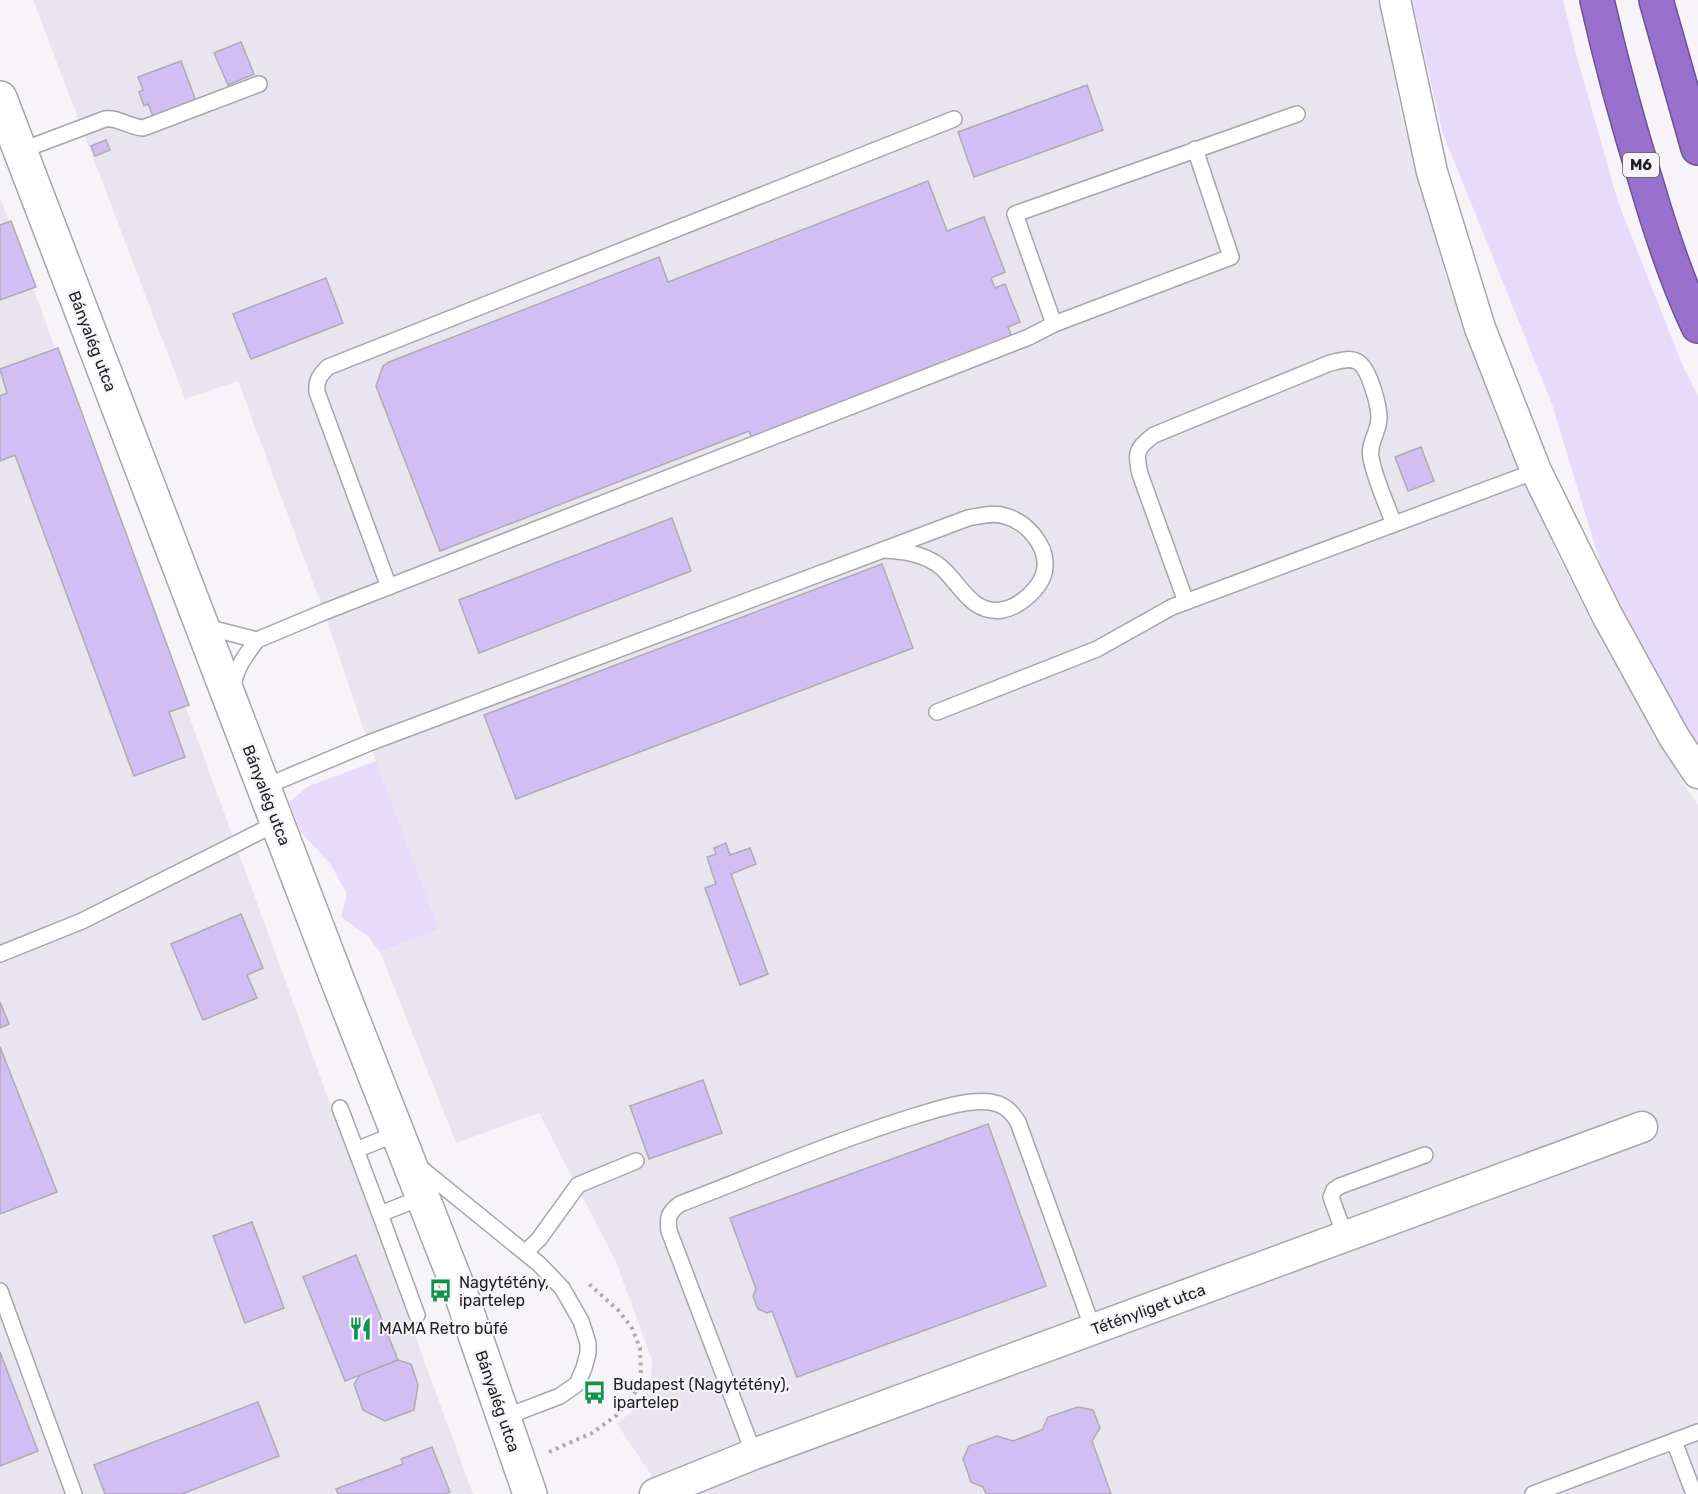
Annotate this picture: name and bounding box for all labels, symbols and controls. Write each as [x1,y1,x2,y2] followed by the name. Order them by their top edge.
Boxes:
[1623,153,1659,177] road number: M6
[65,288,120,394] street label: Bányalég utca
[239,742,294,848] street label: Bányalég utca
[459,1273,549,1310] place label: Nagytétény, ipartelep
[428,1278,454,1304] bus stop icon: Nagytétény, ipartelep
[1089,1280,1208,1339] street label: Tétényliget utca
[348,1315,374,1341] restaurant icon: MAMA Retro büfé
[379,1319,508,1338] place label: MAMA Retro büfé
[471,1348,524,1454] street label: Bányalég utca
[613,1375,790,1412] place label: Budapest (Nagytétény), ipartelep
[582,1380,608,1406] bus stop icon: Budapest (Nagytétény), ipartelep

